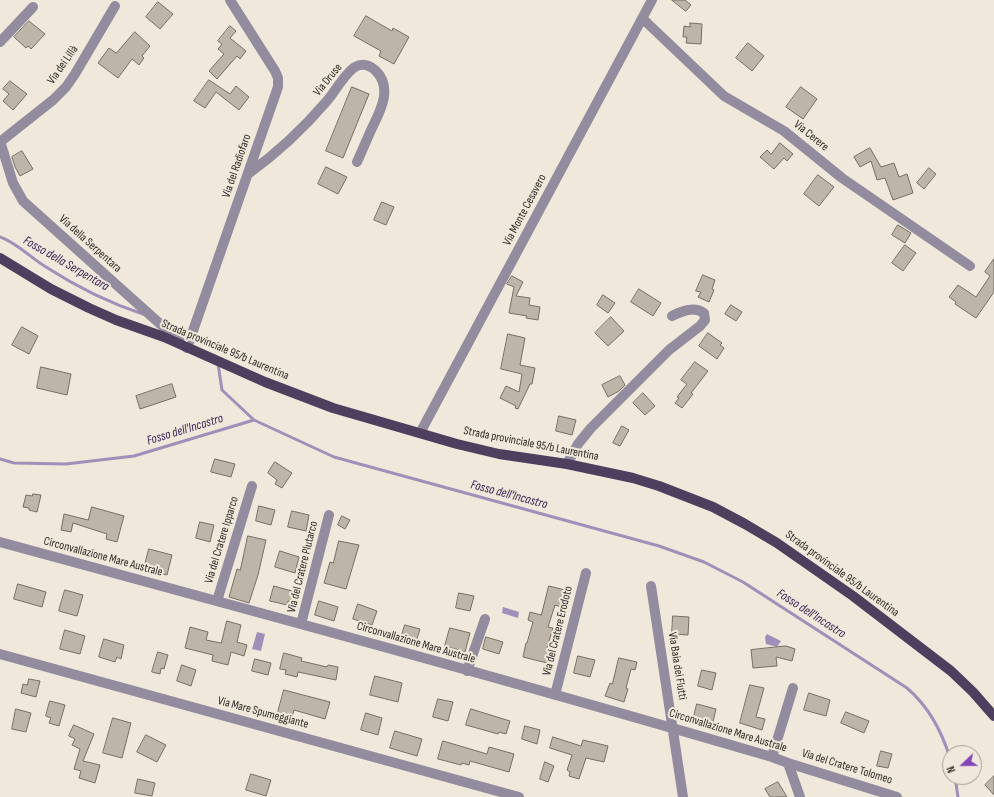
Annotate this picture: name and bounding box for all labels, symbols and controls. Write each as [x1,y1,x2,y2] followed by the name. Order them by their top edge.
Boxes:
[45,43,81,87] street label: Via dei Lillà
[311,61,345,99] street label: Via Druse
[791,118,831,154] street label: Via Cerere
[219,132,255,200] street label: Via del Radiofaro
[500,172,550,248] street label: Via Monte Cesavero
[56,212,124,276] street label: Via della Serpentara
[20,233,112,295] water label: Fosso della Serpentara
[159,317,291,383] street label: Strada provinciale 95/b Laurentina
[145,411,225,449] water label: Fosso dell'Incastro
[462,424,600,464] street label: Strada provinciale 95/b Laurentina
[469,477,549,513] water label: Fosso dell'Incastro
[202,495,242,585] street label: Via del Cratere Ipparco
[285,520,321,614] street label: Via del Cratere Plutarco
[782,528,902,620] street label: Strada provinciale 95/b Laurentina
[42,534,164,580] street label: Circonvallazione Mare Australe
[540,585,576,677] street label: Via del Cratere Erodoto
[774,586,848,642] water label: Fosso dell'Incastro
[355,619,477,667] street label: Circonvallazione Mare Australe
[665,631,689,701] street label: Via Baia dei Flutti
[216,694,310,732] street label: Via Mare Spumeggiante
[667,706,789,756] street label: Circonvallazione Mare Australe
[942,745,982,785] north arrow
[800,746,894,788] street label: Via del Cratere Tolomeo
[944,764,958,774] text: N

